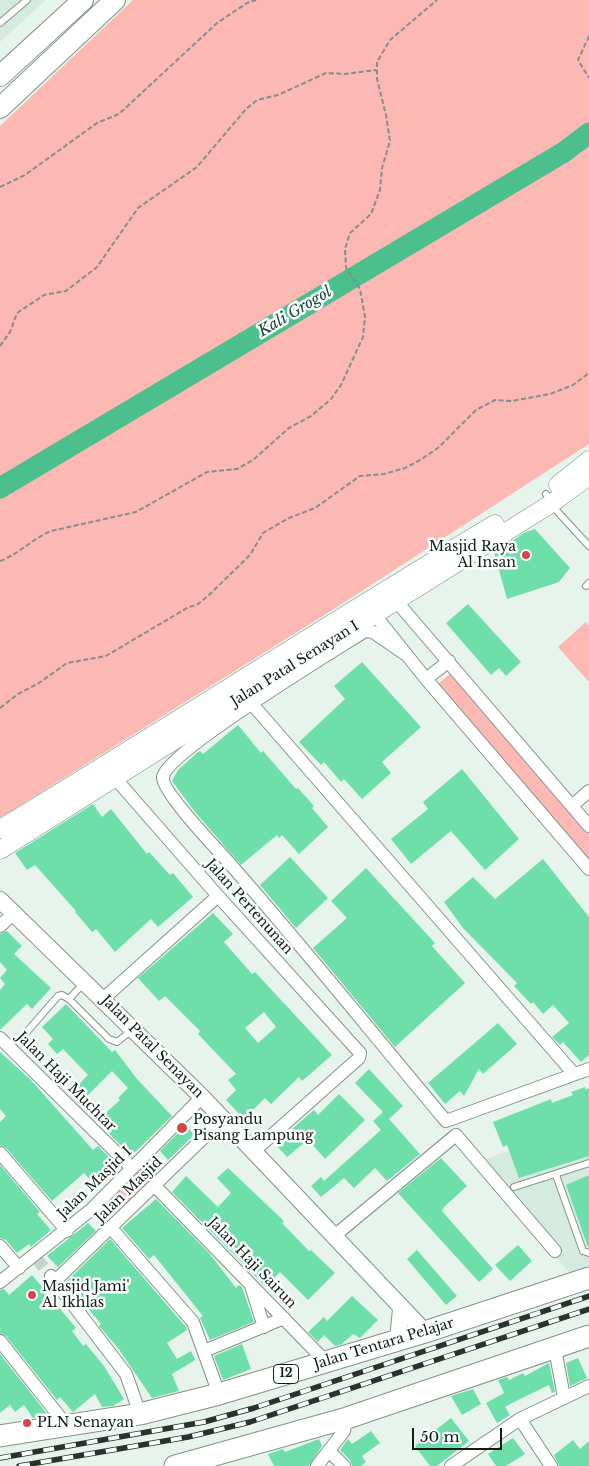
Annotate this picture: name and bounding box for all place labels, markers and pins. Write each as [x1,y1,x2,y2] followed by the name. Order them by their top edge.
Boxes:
[429,539,516,572] place label: Masjid Raya Al Insan
[520,549,532,561] marker: Masjid Raya Al Insan
[193,1112,313,1144] place label: Posyandu Pisang Lampung
[175,1121,189,1135] marker: Posyandu Pisang Lampung
[42,1279,129,1311] place label: Masjid Jami' Al Ikhlas
[26,1289,38,1301] marker: Masjid Jami' Al Ikhlas
[37,1415,134,1431] place label: PLN Senayan
[21,1417,33,1429] marker: PLN Senayan

